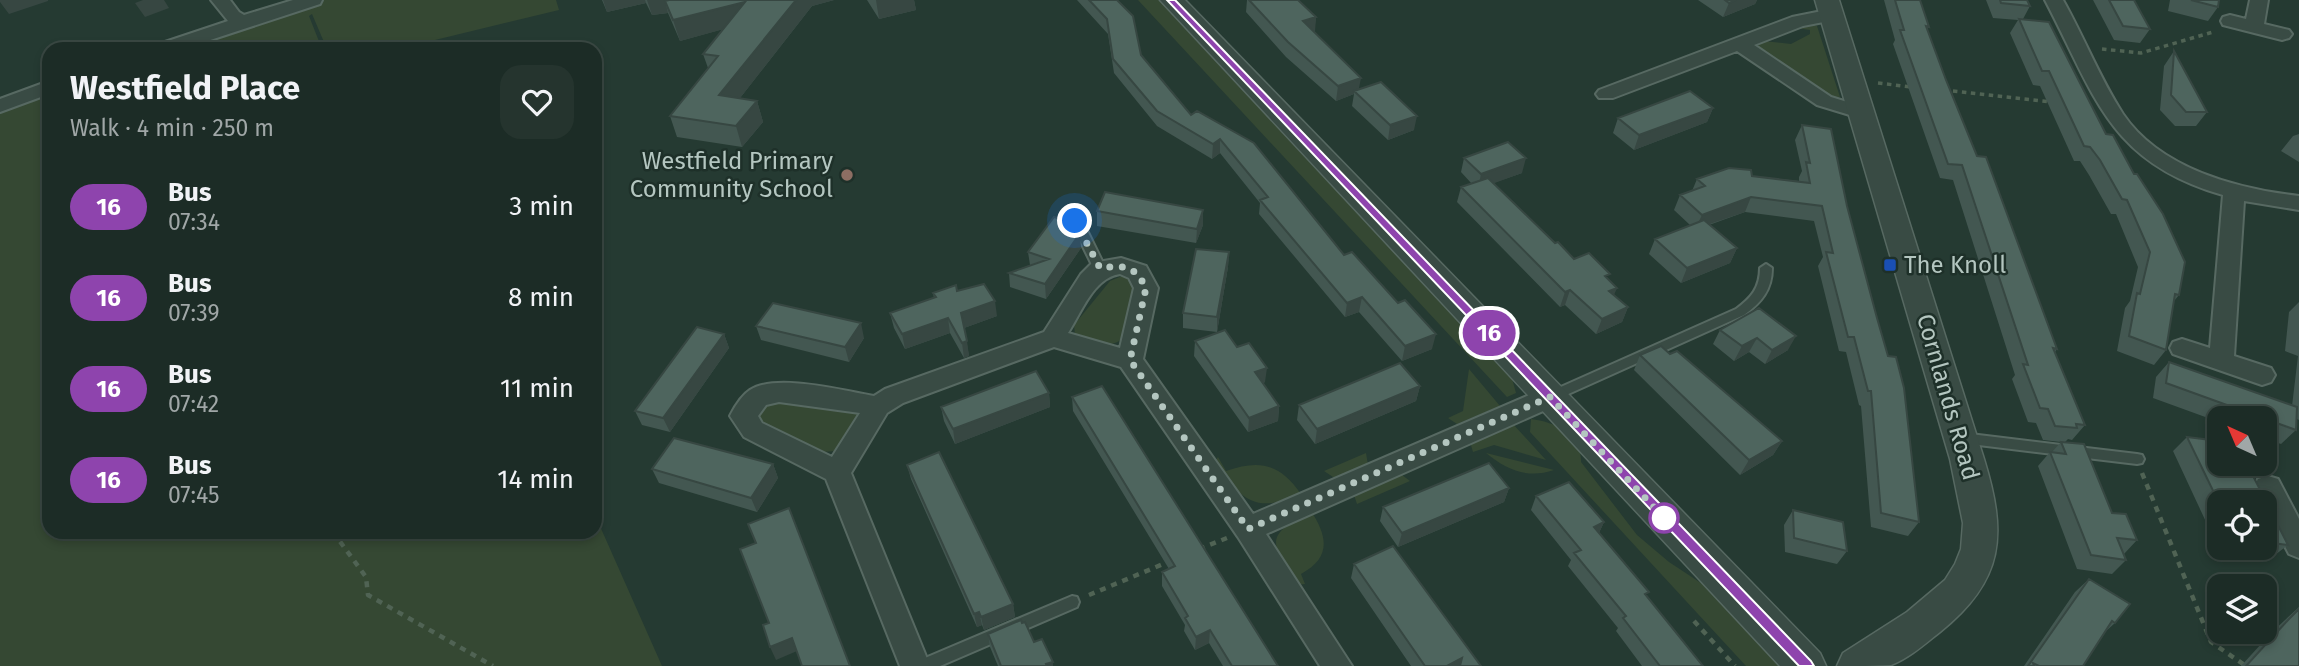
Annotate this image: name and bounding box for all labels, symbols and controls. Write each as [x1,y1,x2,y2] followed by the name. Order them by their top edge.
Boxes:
[500,65,574,139] button: heart
[70,68,300,108] text: Westfield Place
[70,114,274,142] text: Walk · 4 min · 250 m
[630,147,833,203] place label: Westfield Primary Community School
[839,167,855,183] marker: Westfield Primary Community School
[168,177,211,208] text: Bus
[509,191,574,222] text: 3 min
[96,193,121,221] text: 16
[1057,203,1092,238] your location
[168,208,220,236] text: 07:34
[1904,251,2006,279] place label: The Knoll
[1882,257,1898,273] marker: The Knoll
[168,268,211,299] text: Bus
[508,282,574,313] text: 8 min
[96,284,121,312] text: 16
[168,299,220,327] text: 07:39
[1458,310,1520,356] line badge: 16
[1911,311,1985,483] street label: Cornlands Road
[1477,319,1501,347] text: 16
[168,359,211,390] text: Bus
[500,373,574,404] text: 11 min
[96,375,121,403] text: 16
[168,390,219,418] text: 07:42
[2207,406,2277,476] north arrow
[2207,406,2277,644] map controls
[168,450,211,481] text: Bus
[497,464,574,495] text: 14 min
[96,466,121,494] text: 16
[168,481,220,509] text: 07:45
[2207,490,2277,560] button: locate
[1649,503,1679,533] unlabelled marker
[2207,574,2277,644] button: layers

